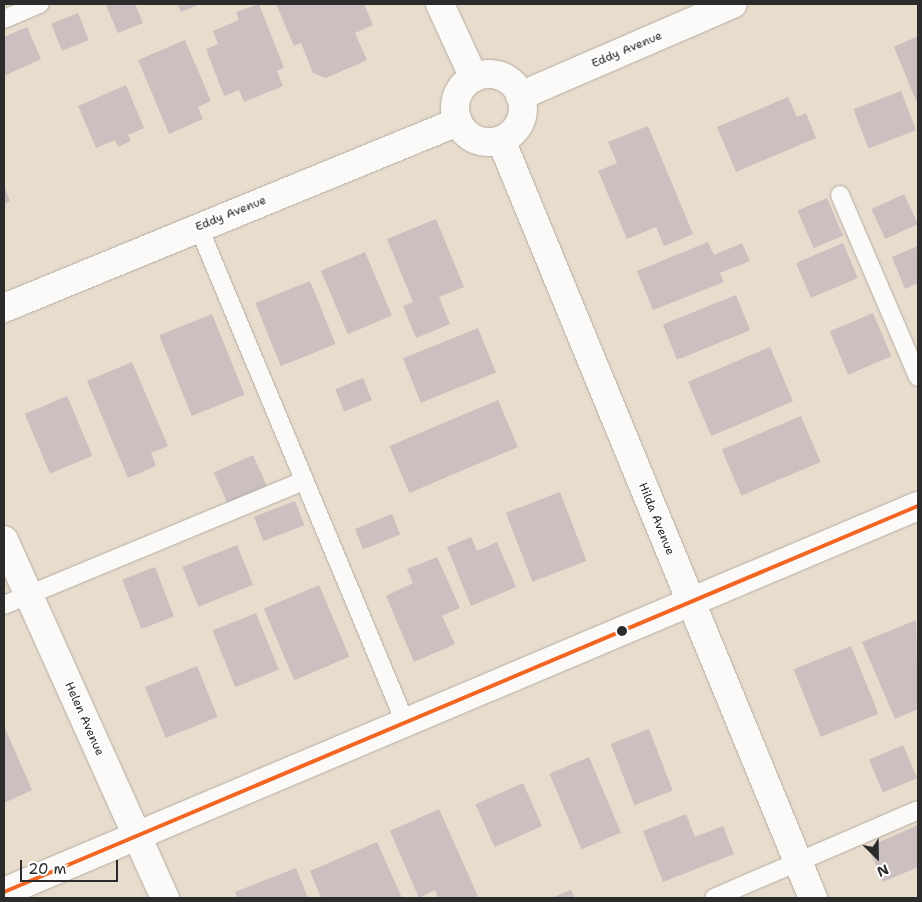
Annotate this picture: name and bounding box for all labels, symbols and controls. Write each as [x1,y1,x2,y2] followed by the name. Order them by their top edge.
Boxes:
[589,29,665,71] street label: Eddy Avenue
[193,193,269,235] street label: Eddy Avenue
[635,481,677,557] street label: Hilda Avenue
[617,626,627,636] unlabelled marker
[61,680,107,758] street label: Helen Avenue
[852,832,902,882] north arrow
[22,850,120,882] scale bar
[28,859,67,879] text: 20 m
[874,860,891,881] text: N

